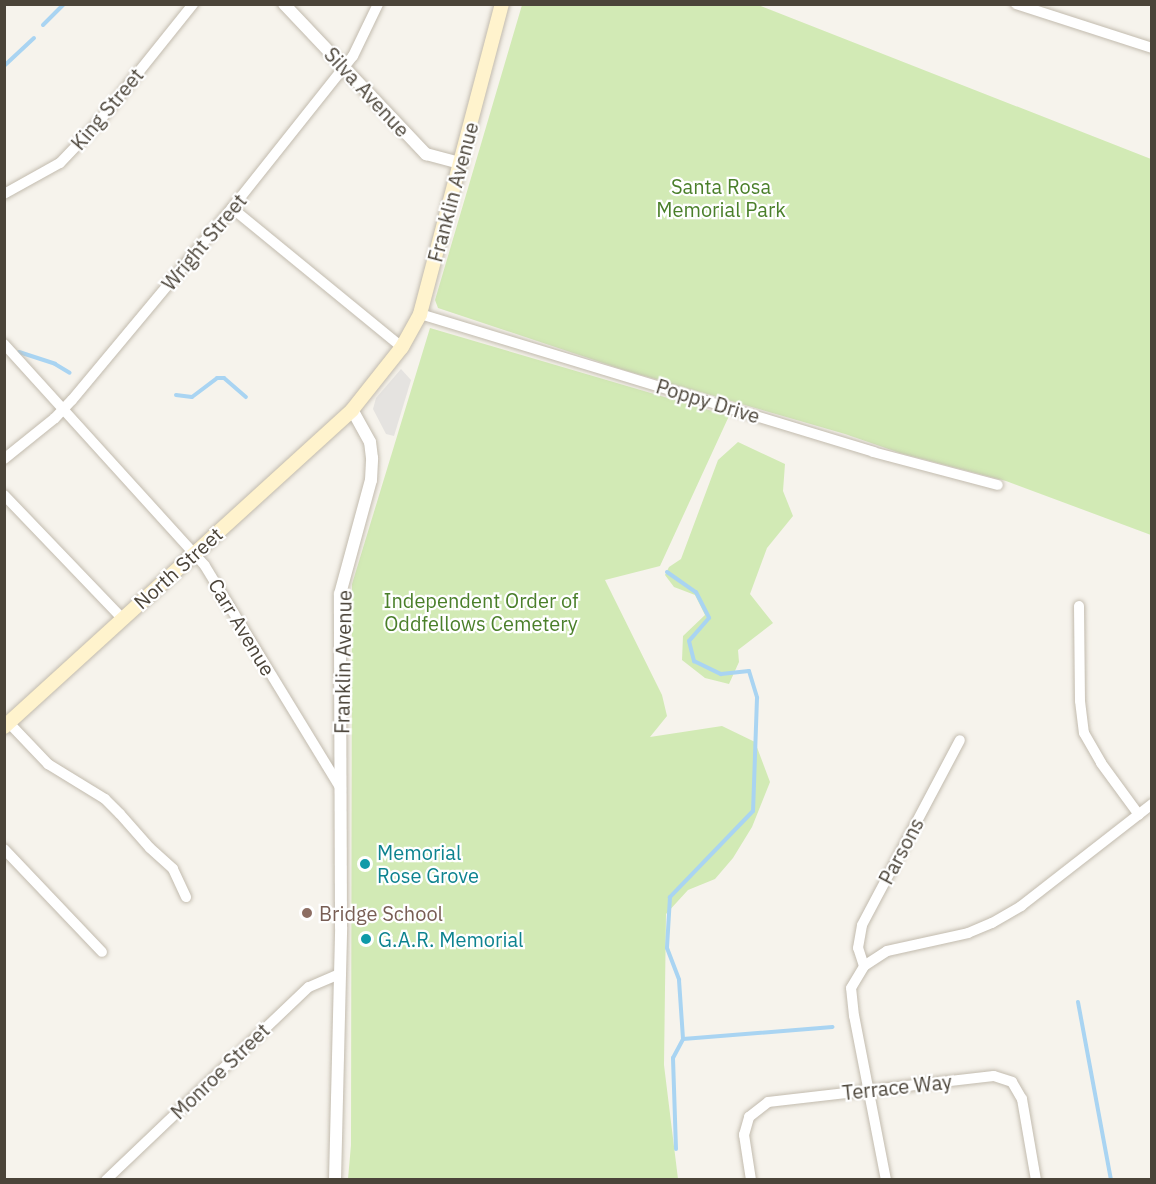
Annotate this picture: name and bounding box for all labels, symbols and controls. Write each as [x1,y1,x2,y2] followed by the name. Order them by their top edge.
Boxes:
[319,42,415,142] street label: Silva Avenue
[66,63,148,155] street label: King Street
[423,119,483,265] street label: Franklin Avenue
[656,174,786,221] park label: Santa Rosa Memorial Park
[157,189,251,295] street label: Wright Street
[653,374,763,428] street label: Poppy Drive
[129,522,227,614] street label: North Street
[204,574,280,680] street label: Carr Avenue
[383,588,579,635] park label: Independent Order of Oddfellows Cemetery
[330,590,356,734] street label: Franklin Avenue
[874,814,928,888] street label: Parsons
[377,840,479,887] place label: Memorial Rose Grove
[358,857,372,871] marker: Memorial Rose Grove
[319,901,443,925] place label: Bridge School
[300,906,314,920] marker: Bridge School
[378,927,523,951] place label: G.A.R. Memorial
[359,932,373,946] marker: G.A.R. Memorial
[166,1018,274,1124] street label: Monroe Street
[841,1069,953,1105] street label: Terrace Way

